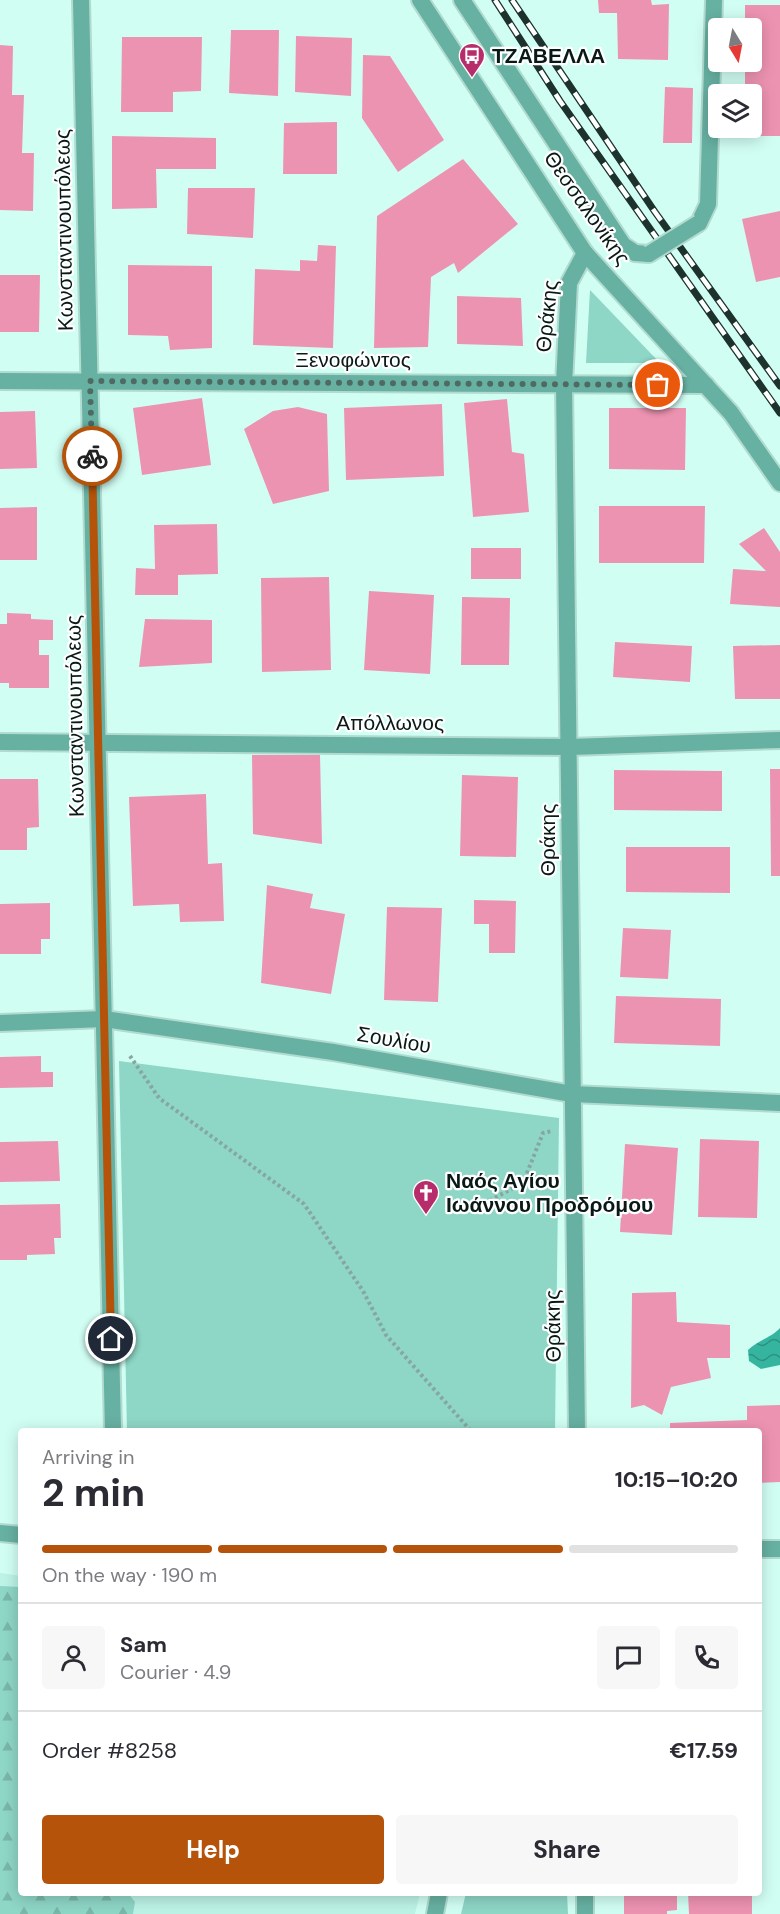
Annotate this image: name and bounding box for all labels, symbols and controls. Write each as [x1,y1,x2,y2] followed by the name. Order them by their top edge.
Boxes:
[708,18,762,72] north arrow
[708,18,762,138] map controls
[457,41,487,79] bus stop icon: ΤΖΑΒΕΛΛΑ
[492,42,605,70] place label: ΤΖΑΒΕΛΛΑ
[708,84,762,138] button: layers
[48,129,80,331] street label: Κωνσταντινουπόλεως
[537,145,637,271] street label: Θεσσαλονίκης
[529,278,565,354] street label: Θράκης
[295,346,411,374] street label: Ξενοφώντος
[632,359,683,410] pin
[641,368,674,401] icon: bag
[62,426,122,486] courier
[76,440,109,473] icon: bike
[59,615,91,817] street label: Κωνσταντινουπόλεως
[336,709,444,737] street label: Απόλλωνος
[534,804,562,876] street label: Θράκης
[355,1020,433,1060] street label: Σουλίου
[446,1167,653,1219] place label: Ναός Αγίου Ιωάννου Προδρόμου
[411,1178,441,1216] church icon: Ναός Αγίου Ιωάννου Προδρόμου
[538,1289,568,1363] street label: Θράκης
[85,1313,136,1364] pin
[94,1322,127,1355] icon: home
[42,1444,134,1470] text: Arriving in
[615,1465,738,1494] text: 10:15–10:20
[42,1467,145,1518] text: 2 min
[42,1562,217,1588] text: On the way · 190 m
[42,1626,105,1689] button: person
[597,1626,660,1689] button: chat
[675,1626,738,1689] button: phone
[120,1630,167,1659] text: Sam
[120,1659,231,1685] text: Courier · 4.9
[42,1736,177,1765] text: Order #8258
[669,1736,738,1765] text: €17.59
[42,1815,384,1884] button: Help
[396,1815,738,1884] button: Share

